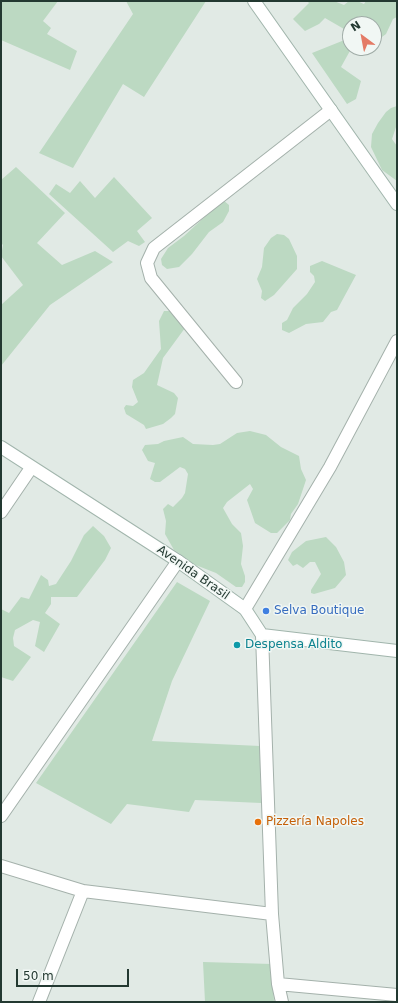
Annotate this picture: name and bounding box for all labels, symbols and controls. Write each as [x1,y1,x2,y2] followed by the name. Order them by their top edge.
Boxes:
[342,16,382,56] north arrow
[349,18,363,34] text: N
[154,543,232,603] street label: Avenida Brasil
[274,604,364,618] place label: Selva Boutique
[261,606,271,616] marker: Selva Boutique
[245,638,342,652] place label: Despensa Aldito
[232,640,242,650] marker: Despensa Aldito
[266,815,364,829] place label: Pizzería Napoles
[253,817,263,827] marker: Pizzería Napoles
[18,961,131,987] scale bar
[23,969,54,983] text: 50 m

